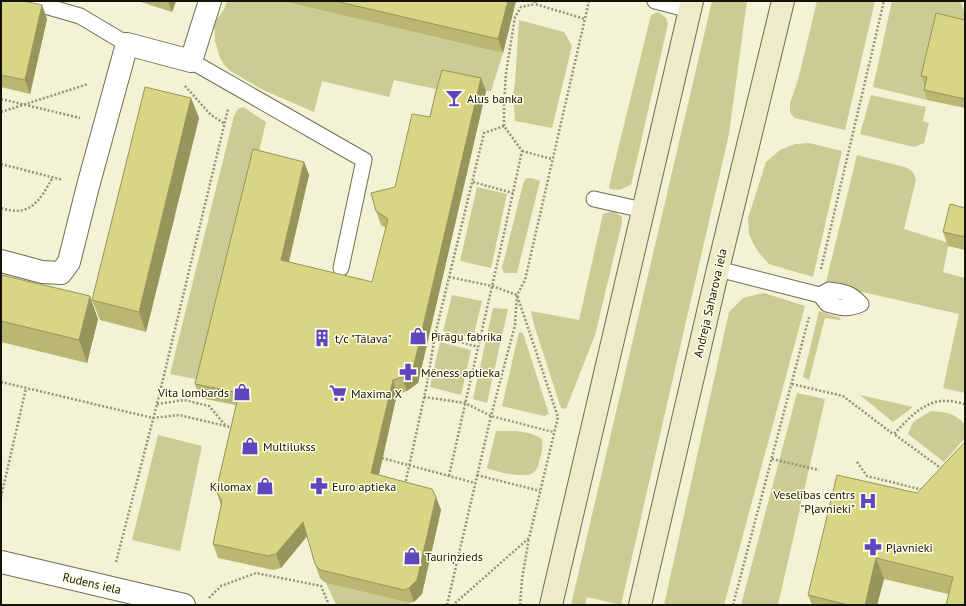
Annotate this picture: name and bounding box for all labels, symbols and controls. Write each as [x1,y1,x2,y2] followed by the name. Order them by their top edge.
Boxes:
[444,88,464,108] bar icon: Alus banka
[467,91,523,106] place label: Alus banka
[690,247,730,359] street label: Andreja Saharova iela
[408,326,428,346] shop icon: Pīrāgu fabrika
[312,328,332,348] building icon: t/c "Tālava"
[431,329,502,344] place label: Pīrāgu fabrika
[335,331,392,346] place label: t/c "Tālava"
[398,362,418,382] pharmacy icon: Mēness aptieka
[421,365,500,380] place label: Mēness aptieka
[232,382,252,402] shop icon: Vita lombards
[328,383,348,403] supermarket icon: Maxima X
[157,385,229,400] place label: Vita lombards
[351,386,402,401] place label: Maxima X
[240,436,260,456] shop icon: Multilukss
[263,439,316,454] place label: Multilukss
[255,476,275,496] shop icon: Kilomax
[309,476,329,496] pharmacy icon: Euro aptieka
[210,479,252,494] place label: Kilomax
[332,479,396,494] place label: Euro aptieka
[772,487,855,516] place label: Veselības centrs "Pļavnieki"
[858,491,878,511] hospital icon: Veselības centrs "Pļavnieki"
[863,537,883,557] pharmacy icon: Pļavnieki
[886,540,933,555] place label: Pļavnieki
[402,546,422,566] shop icon: Tauriņzieds
[425,549,483,565] place label: Tauriņzieds
[61,569,123,597] street label: Rudens iela

